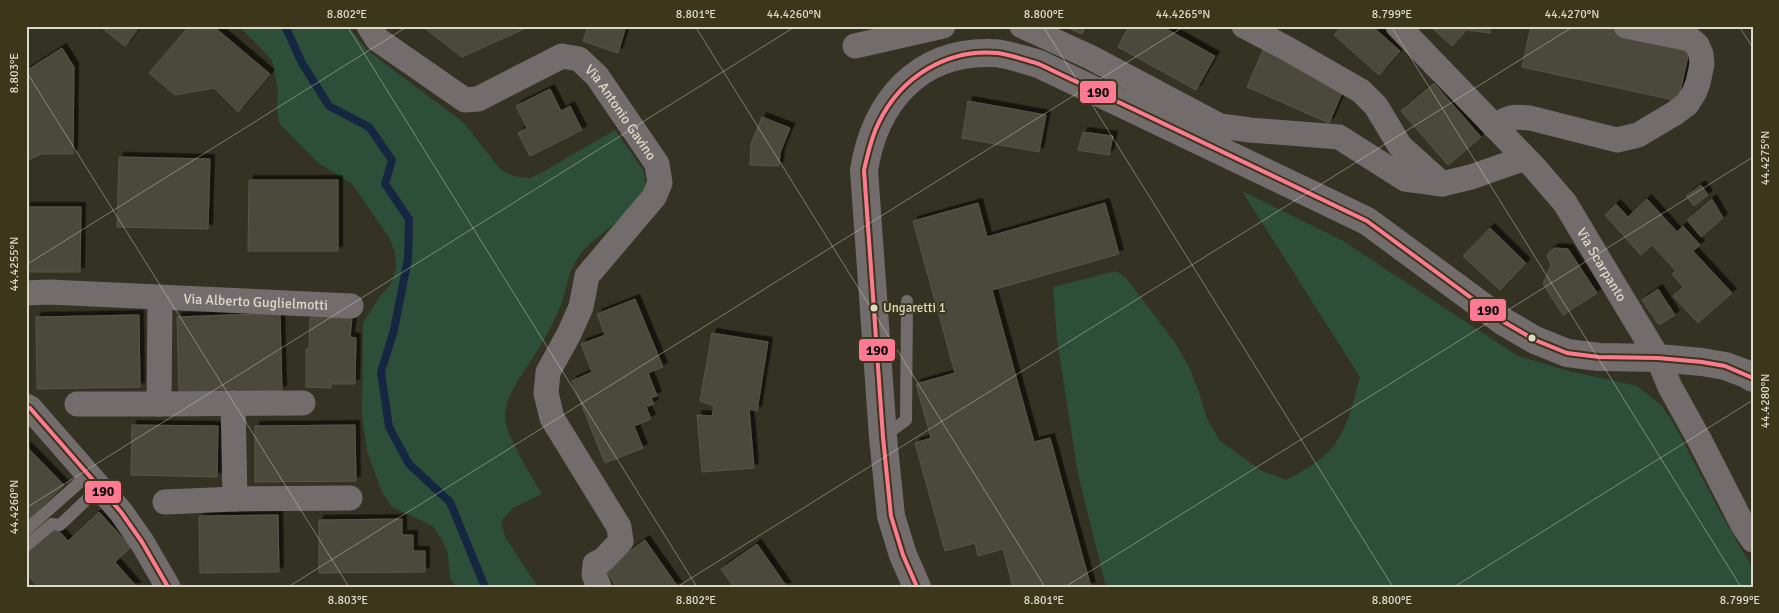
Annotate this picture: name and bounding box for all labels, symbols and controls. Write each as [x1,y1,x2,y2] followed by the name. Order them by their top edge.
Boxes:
[327,7,367,22] text: 8.802°E
[676,7,716,22] text: 8.801°E
[767,7,821,22] text: 44.4260°N
[1024,7,1064,22] text: 8.800°E
[1156,7,1210,22] text: 44.4265°N
[1372,7,1412,22] text: 8.799°E
[1545,7,1599,22] text: 44.4270°N
[7,53,22,93] text: 8.803°E
[582,61,660,163] street label: Via Antonio Gavino
[1079,80,1117,104] line badge: 190
[1087,84,1110,101] text: 190
[1758,131,1773,185] text: 44.4275°N
[1573,224,1630,304] street label: Via Scarpanto
[7,237,22,291] text: 44.4255°N
[183,290,328,313] street label: Via Alberto Guglielmotti
[1469,298,1507,322] line badge: 190
[883,300,946,316] place label: Ungaretti 1
[1477,302,1500,319] text: 190
[869,303,879,313] marker: Ungaretti 1
[1527,333,1537,343] unlabelled marker
[858,338,896,362] line badge: 190
[866,342,889,359] text: 190
[1758,374,1773,428] text: 44.4280°N
[7,480,22,534] text: 44.4260°N
[84,480,122,504] line badge: 190
[92,483,115,500] text: 190
[328,593,368,608] text: 8.803°E
[676,593,716,608] text: 8.802°E
[1024,593,1064,608] text: 8.801°E
[1372,593,1412,608] text: 8.800°E
[1720,593,1760,608] text: 8.799°E

